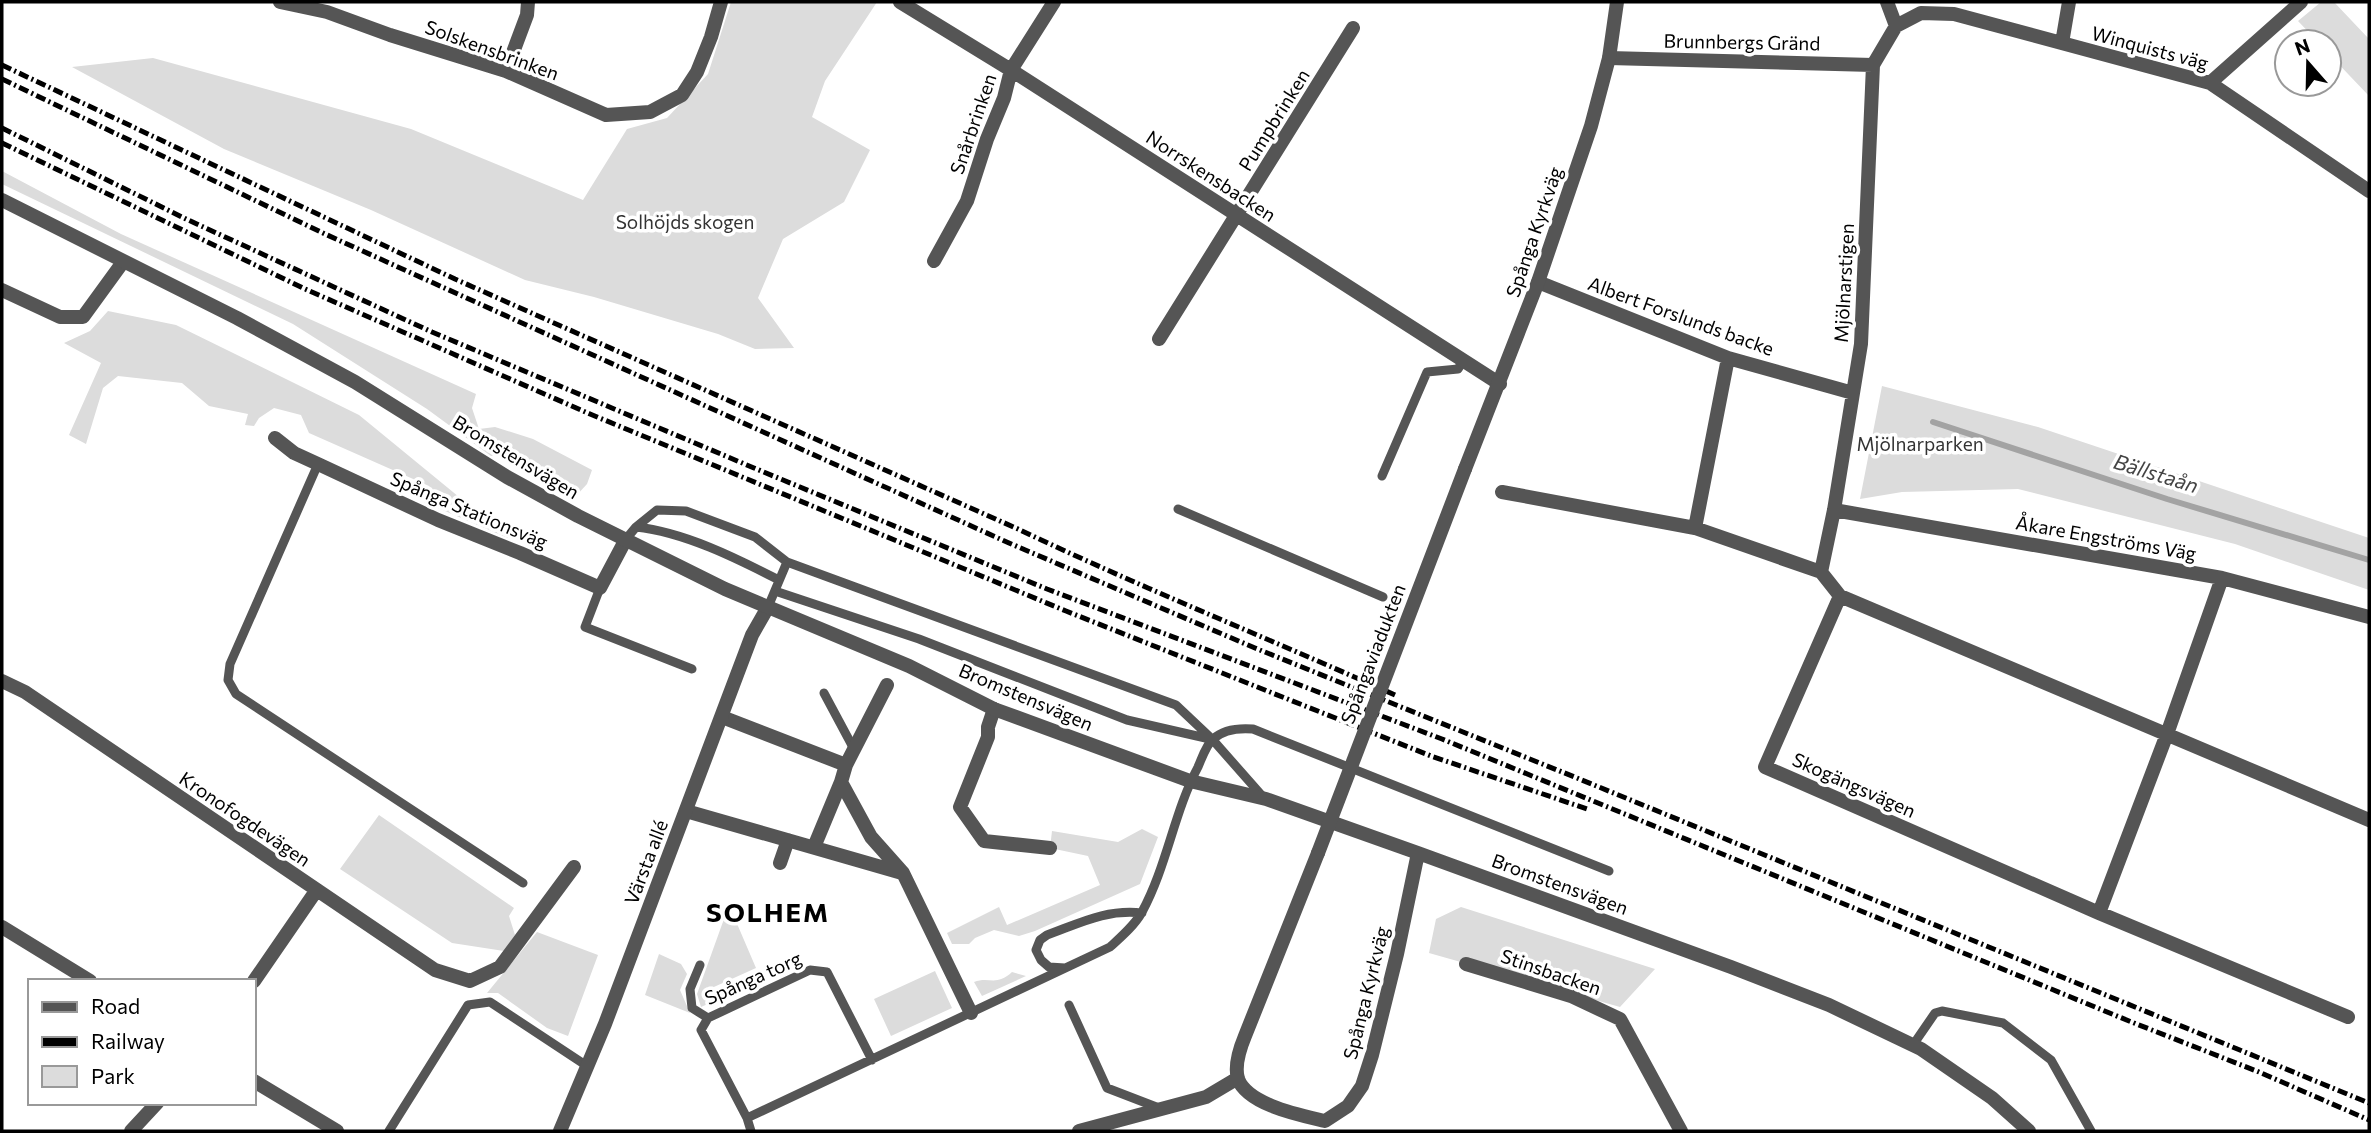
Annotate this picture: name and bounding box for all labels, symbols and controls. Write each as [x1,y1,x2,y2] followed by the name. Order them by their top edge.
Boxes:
[422,15,562,84] street label: Solskensbrinken
[2089,21,2211,74] street label: Winquists väg
[2273,28,2343,98] north arrow
[1663,29,1821,54] street label: Brunnbergs Gränd
[2291,33,2313,60] text: N
[1233,65,1314,175] street label: Pumpbrinken
[945,71,1000,177] street label: Snårbrinken
[1142,125,1280,226] street label: Norrskensbacken
[1500,164,1567,300] street label: Spånga Kyrkväg
[616,210,754,233] park label: Solhöjds skogen
[1829,223,1858,343] street label: Mjölnarstigen
[1585,271,1777,360] street label: Albert Forslunds backe
[449,410,584,503] street label: Bromstensvägen
[1856,432,1984,455] park label: Mjölnarparken
[2111,448,2202,497] water label: Bällstaån
[387,466,551,553] street label: Spånga Stationsväg
[2014,509,2198,565] street label: Åkare Engströms Väg
[1335,581,1410,727] street label: Spångaviadukten
[956,658,1097,735] street label: Bromstensvägen
[1789,747,1919,822] street label: Skogängsvägen
[175,766,315,871] street label: Kronofogdevägen
[619,816,672,907] street label: Värsta allé
[1489,848,1632,919] street label: Bromstensvägen
[706,896,830,927] district label: SOLHEM
[1338,924,1393,1062] street label: Spånga Kyrkväg
[1498,944,1604,999] street label: Stinsbacken
[701,946,805,1009] street label: Spånga torg
[28,979,256,1105] legend
[91,993,140,1018] text: Road
[91,1028,165,1053] text: Railway
[91,1063,135,1088] text: Park

